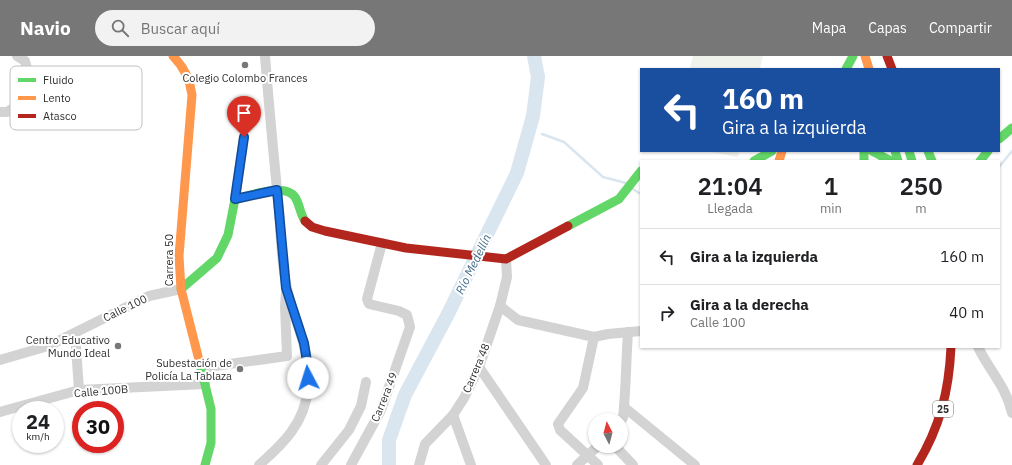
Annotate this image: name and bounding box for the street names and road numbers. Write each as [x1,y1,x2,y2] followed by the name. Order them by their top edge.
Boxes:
[162,234,176,286] street label: Carrera 50
[101,291,149,325] street label: Calle 100
[459,341,493,395] street label: Carrera 48
[368,370,400,424] street label: Carrera 49
[73,382,129,400] street label: Calle 100B
[933,401,953,417] road number: 25

